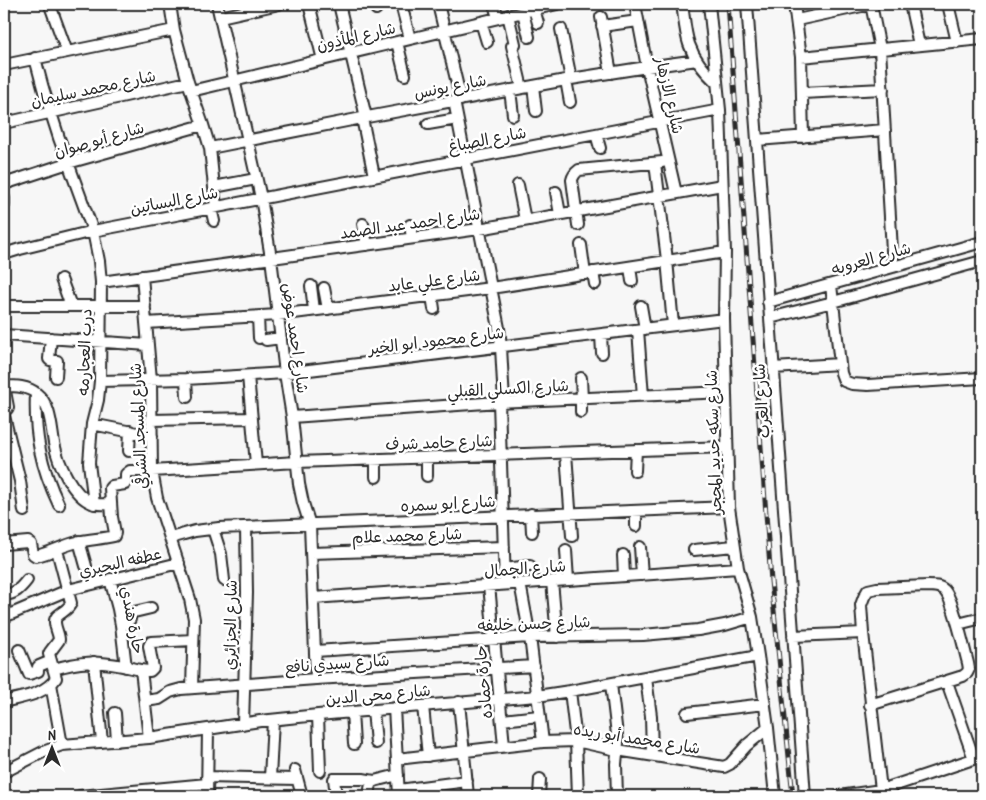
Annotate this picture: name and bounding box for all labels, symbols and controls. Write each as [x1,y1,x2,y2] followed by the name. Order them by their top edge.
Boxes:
[314,16,398,57] street label: شارع المأذون
[649,53,690,136] street label: شارع الازهار
[28,64,158,113] street label: شارع محمد سليمان
[412,68,488,105] street label: شارع يونس
[51,116,147,163] street label: شارع أبو صوان
[446,121,528,158] street label: شارع الصباغ
[128,181,220,220] street label: شارع البساتين
[338,202,482,245] street label: شارع احمد عبد الصمد
[829,236,914,281] street label: شارع العروبه
[387,263,482,301] street label: شارع علي عابد
[276,281,315,395] street label: شارع احمد عوض
[71,308,97,396] street label: درب العجارمه
[365,321,505,360] street label: شارع محمود ابو الخير
[124,362,153,490] street label: شارع المسجد الشرقي
[747,363,776,439] street label: شارع العرب
[699,369,728,517] street label: شارع سكه حديد المحجر
[447,374,570,406] street label: شارع الكسلي القبلي
[385,429,493,456] street label: شارع حامد شرف
[400,490,496,517] street label: شارع ابو سمره
[351,522,463,550] street label: شارع محمد علام
[76,542,164,583] street label: عطفه البحيري
[483,554,567,583] street label: شارع الجمال
[218,580,243,670] street label: شارع الجزائري
[115,584,150,656] street label: حارة هندي
[477,610,591,637] street label: شارع حسن خليفه
[469,644,497,720] street label: حارة حماده
[284,648,390,679] street label: شارع سيدي نافع
[325,678,432,711] street label: شارع محى الدين
[572,717,702,760] street label: شارع محمد أبو ريده
[28,722,78,772] north arrow
[48,725,56,744] text: N

